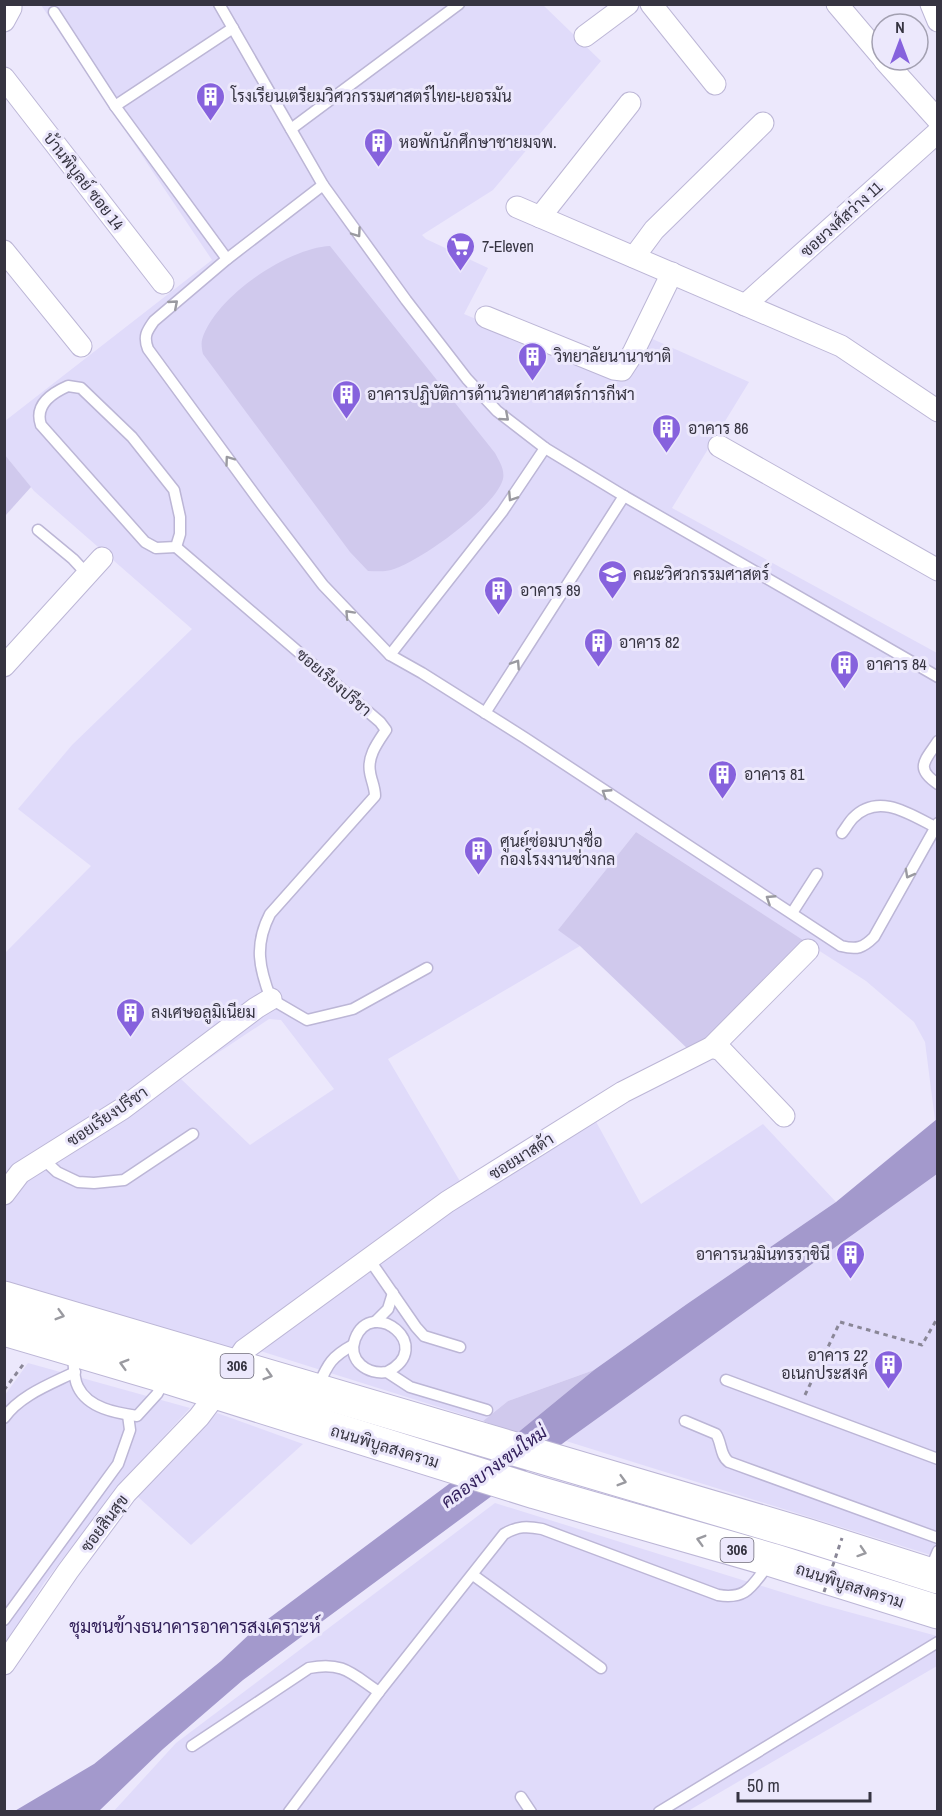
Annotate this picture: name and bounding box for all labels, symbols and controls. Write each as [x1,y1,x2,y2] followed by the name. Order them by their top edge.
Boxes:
[870,12,930,72] north arrow
[895,16,905,38] text: N
[194,80,226,122] building icon: โรงเรียนเตรียมวิศวกรรมศาสตร์ไทย-เยอรมัน
[230,84,512,107] place label: โรงเรียนเตรียมวิศวกรรมศาสตร์ไทย-เยอรมัน
[362,126,394,168] building icon: หอพักนักศึกษาชายมจพ.
[38,127,130,235] street label: บ้านพิบูลย์ ซอย 14
[399,131,557,153] place label: หอพักนักศึกษาชายมจพ.
[795,175,887,262] street label: ซอยวงศ์สว่าง 11
[350,226,361,237] one-way arrow
[445,230,477,272] supermarket icon: 7-Eleven
[482,235,534,257] place label: 7-Eleven
[167,300,178,311] one-way arrow
[517,340,549,382] building icon: วิทยาลัยนานาชาติ
[553,345,671,367] place label: วิทยาลัยนานาชาติ
[330,378,362,420] building icon: อาคารปฏิบัติการด้านวิทยาศาสตร์การกีฬา
[367,382,635,405] place label: อาคารปฏิบัติการด้านวิทยาศาสตร์การกีฬา
[498,410,509,421] one-way arrow
[651,412,683,454] building icon: อาคาร 86
[688,417,749,439] place label: อาคาร 86
[225,455,236,466] one-way arrow
[508,491,520,501] one-way arrow
[596,558,628,600] school or university icon: คณะวิศวกรรมศาสตร์
[633,562,769,585] place label: คณะวิศวกรรมศาสตร์
[483,574,515,616] building icon: อาคาร 89
[520,579,581,601] place label: อาคาร 89
[345,610,356,620] one-way arrow
[582,626,614,668] building icon: อาคาร 82
[619,631,680,653] place label: อาคาร 82
[292,643,376,721] street label: ซอยเรียงปรีชา
[829,648,861,690] building icon: อาคาร 84
[866,653,927,675] place label: อาคาร 84
[509,660,521,670] one-way arrow
[707,758,739,800] building icon: อาคาร 81
[744,763,805,785] place label: อาคาร 81
[602,789,612,801] one-way arrow
[500,827,615,870] place label: ศูนย์ซ่อมบางซื่อ กองโรงงานช่างกล
[463,834,495,876] building icon: ศูนย์ซ่อมบางซื่อ กองโรงงานช่างกล
[905,868,916,878] one-way arrow
[766,895,777,906] one-way arrow
[114,996,146,1038] building icon: ลงเศษอลูมิเนียม
[151,1001,256,1024] place label: ลงเศษอลูมิเนียม
[62,1081,152,1151] street label: ซอยเรียงปรีชา
[484,1127,558,1185] street label: ซอยมาสด้า
[835,1238,867,1280] building icon: อาคารนวมินทรราชินี
[696,1243,830,1265] place label: อาคารนวมินทรราชินี
[55,1308,65,1320] one-way arrow
[781,1344,868,1384] place label: อาคาร 22 อเนกประสงค์
[873,1348,905,1390] building icon: อาคาร 22 อเนกประสงค์
[220,1354,254,1378] road number: 306
[119,1359,130,1371] one-way arrow
[262,1368,273,1380] one-way arrow
[328,1419,442,1474] street label: ถนนพิบูลสงคราม
[435,1419,553,1514] water label: คลองบางเขนใหม่
[616,1474,627,1486] one-way arrow
[75,1490,134,1557] street label: ซอยสินสุข
[696,1535,707,1547] one-way arrow
[720,1538,754,1562] road number: 306
[856,1545,867,1558] one-way arrow
[793,1557,907,1614] street label: ถนนพิบูลสงคราม
[69,1614,321,1639] district label: ชุมชนข้างธนาคารอาคารสงเคราะห์
[738,1765,870,1803] scale bar
[747,1773,780,1798] text: 50 m

